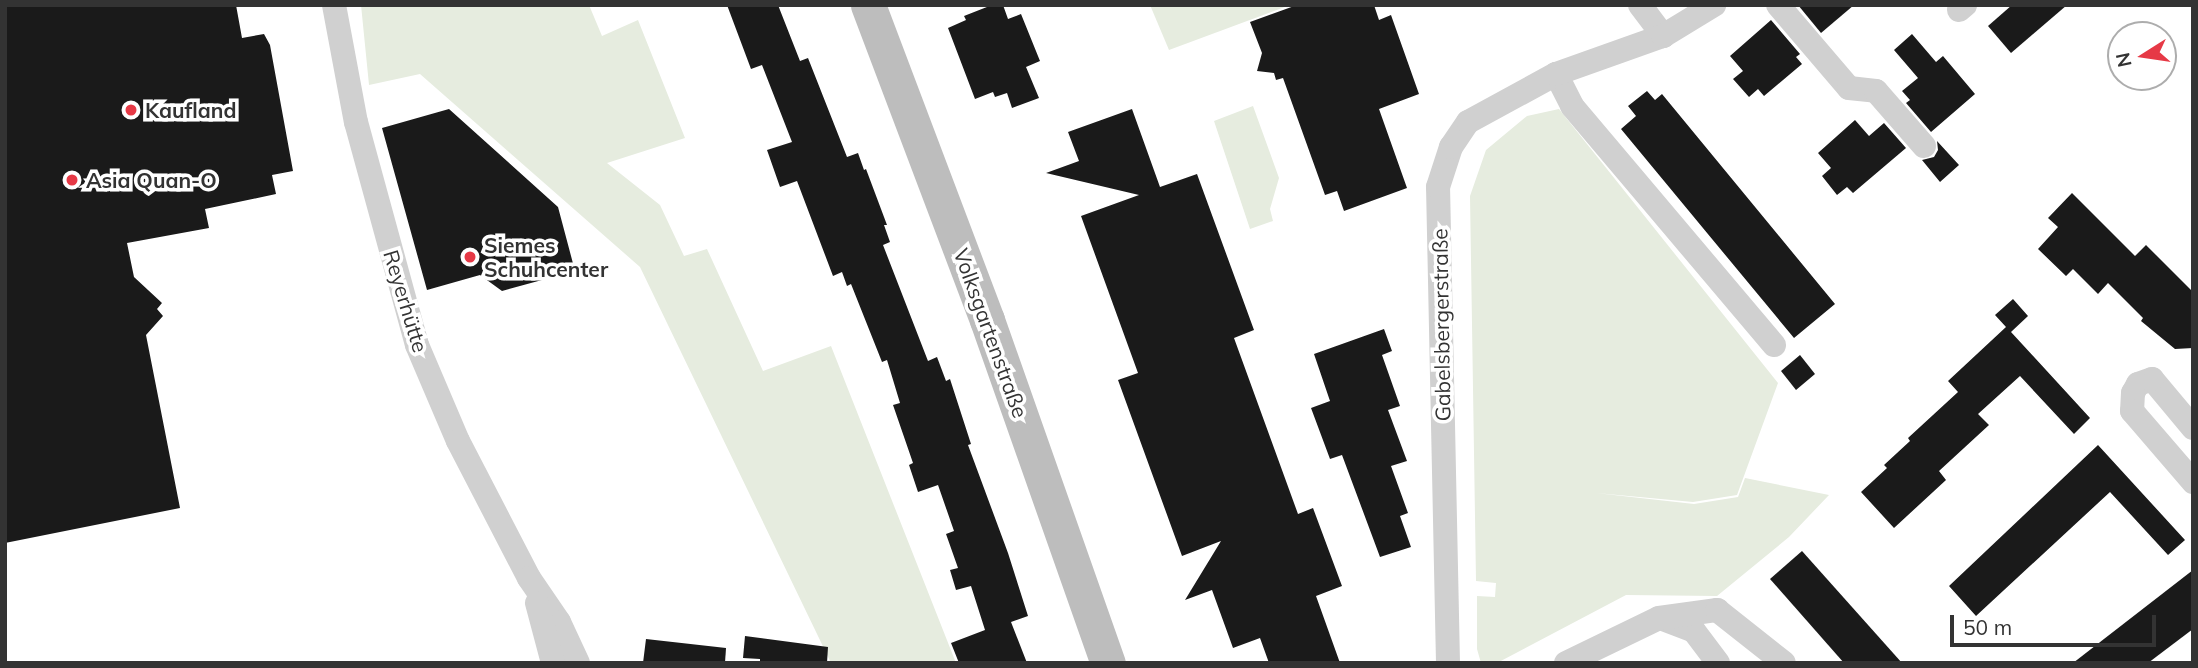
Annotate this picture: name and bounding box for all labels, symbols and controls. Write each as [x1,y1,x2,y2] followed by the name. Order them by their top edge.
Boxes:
[2107,21,2177,91] north arrow
[2110,50,2137,69] text: N
[145,97,236,123] place label: Kaufland
[123,102,139,118] marker: Kaufland
[86,167,217,193] place label: Asia Quan-O
[64,172,80,188] marker: Asia Quan-O
[1427,228,1455,422] street label: Gabelsbergerstraße
[484,232,608,282] place label: Siemes Schuhcenter
[949,245,1033,421] street label: Volksgartenstraße
[378,247,434,355] street label: Reyerhütte
[462,249,478,265] marker: Siemes Schuhcenter
[1953,602,2160,646] scale bar
[1963,614,2012,640] text: 50 m

